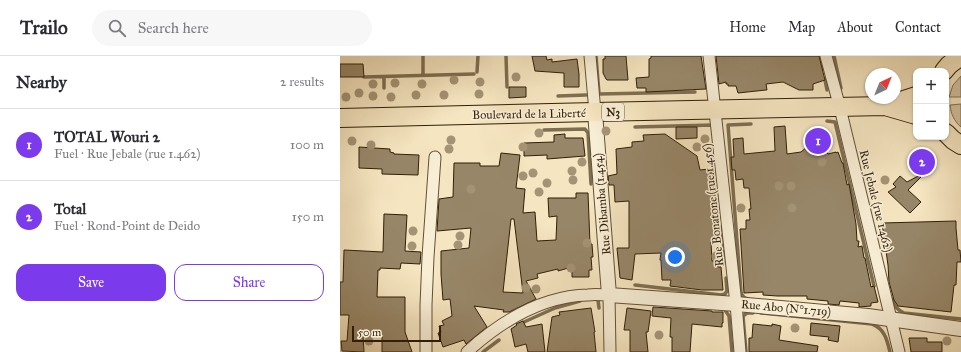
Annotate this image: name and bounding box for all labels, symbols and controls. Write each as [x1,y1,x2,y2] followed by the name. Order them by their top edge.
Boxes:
[92,10,372,46] search box
[20,16,68,39] text: Trailo
[106,17,128,39] icon: search
[138,19,209,37] text: Search here
[729,19,766,36] text: Home
[788,19,815,36] text: Map
[837,19,873,36] text: About
[895,19,941,36] text: Contact
[865,68,901,104] north arrow
[913,68,949,140] map controls
[913,68,949,104] button: +
[16,72,67,93] text: Nearby
[280,74,324,90] text: 2 results
[602,103,624,121] road number: N3
[913,104,949,140] button: −
[472,106,586,122] street label: Boulevard de la Liberté
[805,126,831,156] pin: 1
[54,128,160,146] text: TOTAL Wouri 2
[26,137,32,153] text: 1
[290,137,324,153] text: 100 m
[700,143,726,267] street label: Rue Bonatone (rue 1.456)
[54,146,200,162] text: Fuel · Rue Jebale (rue 1.462)
[909,147,935,177] pin: 2
[856,148,895,254] street label: Rue Jebale (rue 1.462)
[591,153,613,255] street label: Rue Dibamba (1.454)
[54,200,86,218] text: Total
[26,209,32,225] text: 2
[292,209,324,225] text: 150 m
[54,218,200,234] text: Fuel · Rond-Point de Deido
[665,247,685,267] your location
[16,264,166,301] button: Save
[174,264,324,301] button: Share
[740,297,832,319] street label: Rue Abo (N°1.719)
[352,324,441,343] scale bar
[358,326,381,339] text: 50 m

